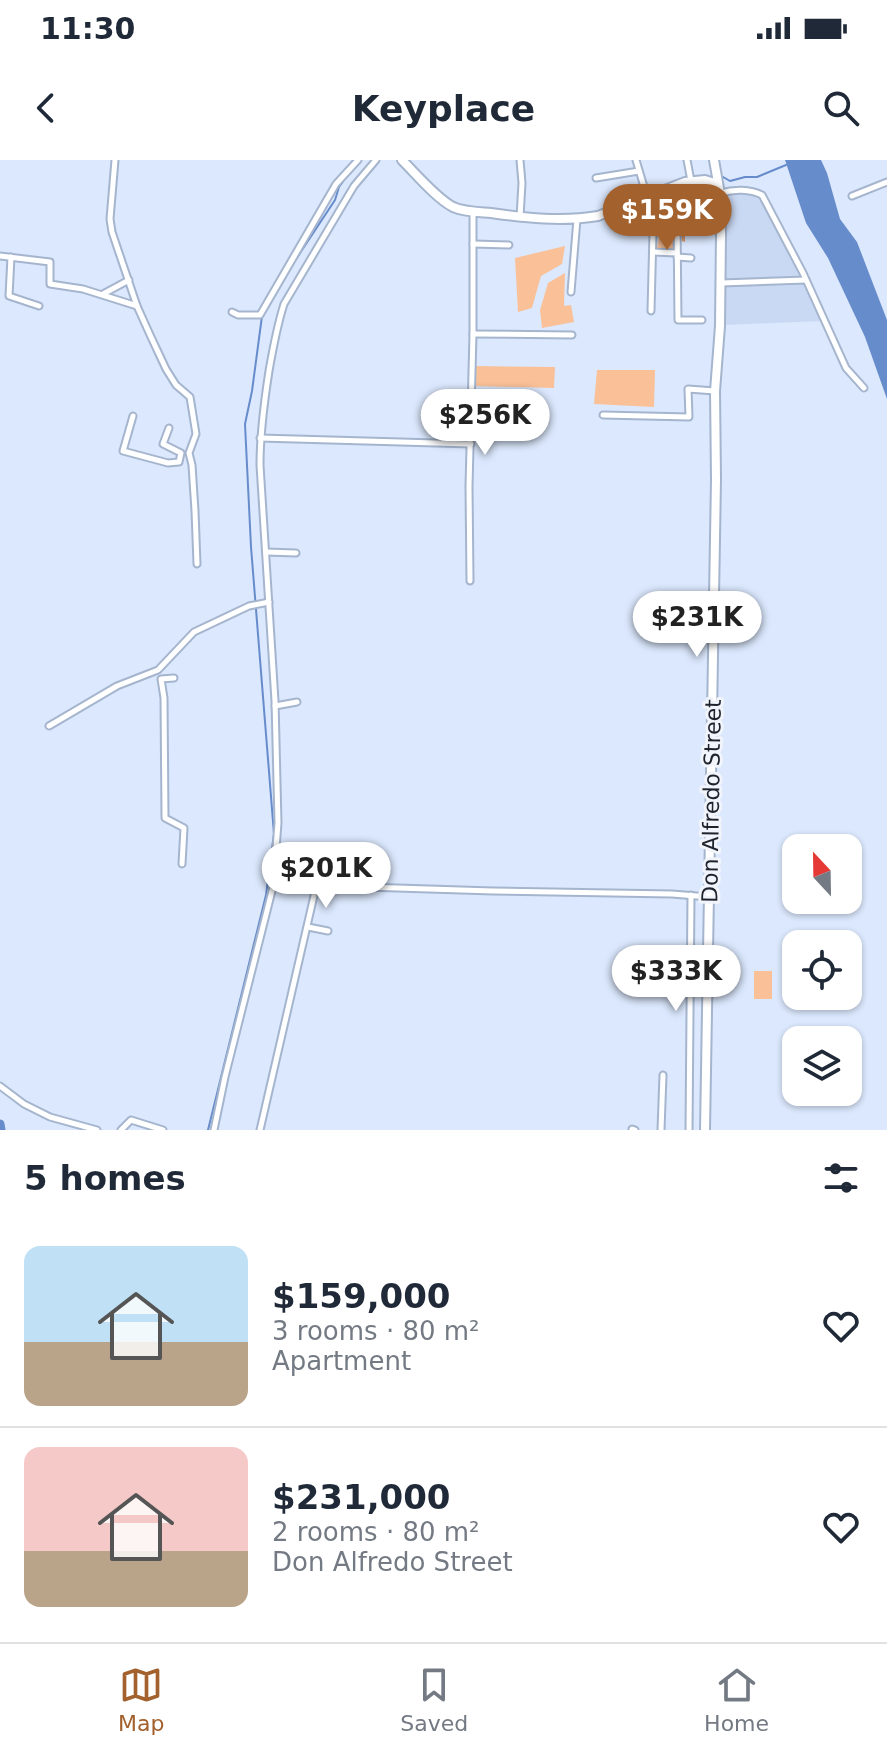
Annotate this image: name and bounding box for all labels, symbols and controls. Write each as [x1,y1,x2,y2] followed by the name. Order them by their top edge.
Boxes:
[40,11,136,46] text: 11:30
[24,86,68,130] icon: back
[819,86,863,130] icon: search
[352,88,535,129] text: Keyplace
[611,184,723,252] pin: $159K
[621,195,713,225] text: $159K
[429,389,541,457] pin: $256K
[439,400,531,430] text: $256K
[641,591,753,659] pin: $231K
[651,602,743,632] text: $231K
[697,699,726,903] street label: Don Alfredo Street
[782,834,862,914] north arrow
[782,834,862,1106] map controls
[270,842,382,910] pin: $201K
[280,853,372,883] text: $201K
[782,930,862,1010] button: locate
[620,945,732,1013] pin: $333K
[630,956,722,986] text: $333K
[782,1026,862,1106] button: layers
[819,1156,863,1200] icon: filters
[24,1158,186,1198] text: 5 homes
[272,1276,451,1316] text: $159,000
[88,1278,184,1374] icon: home
[819,1304,863,1348] icon: heart
[272,1316,480,1346] text: 3 rooms · 80 m²
[272,1346,411,1376] text: Apartment
[272,1477,451,1517] text: $231,000
[88,1479,184,1575] icon: home
[819,1505,863,1549] icon: heart
[272,1517,480,1547] text: 2 rooms · 80 m²
[272,1547,513,1577] text: Don Alfredo Street
[118,1663,164,1736] tab: Map
[400,1663,468,1736] tab: Saved
[704,1663,769,1736] tab: Home

